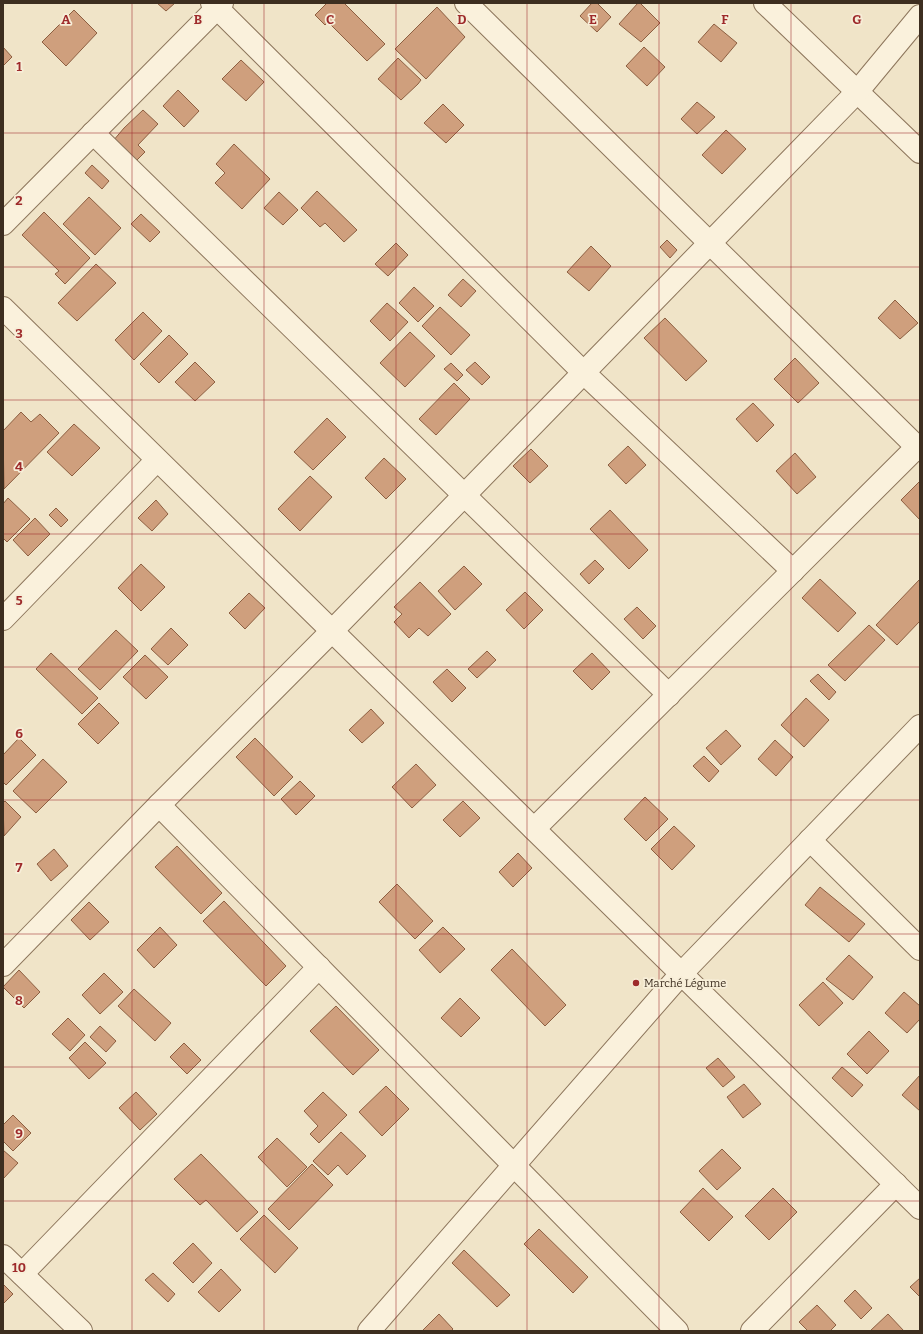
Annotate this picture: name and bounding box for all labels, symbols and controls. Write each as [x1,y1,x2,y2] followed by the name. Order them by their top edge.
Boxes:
[61,12,71,27] text: A
[194,12,202,27] text: B
[326,12,334,27] text: C
[457,12,467,27] text: D
[589,12,597,27] text: E
[721,12,729,27] text: F
[852,12,862,27] text: G
[16,59,22,74] text: 1
[15,193,23,208] text: 2
[15,326,23,341] text: 3
[15,459,23,474] text: 4
[15,593,23,608] text: 5
[15,726,23,741] text: 6
[16,860,23,875] text: 7
[644,977,726,990] place label: Marché Légume
[631,978,641,988] marker: Marché Légume
[15,993,23,1008] text: 8
[15,1126,23,1141] text: 9
[12,1260,26,1275] text: 10

